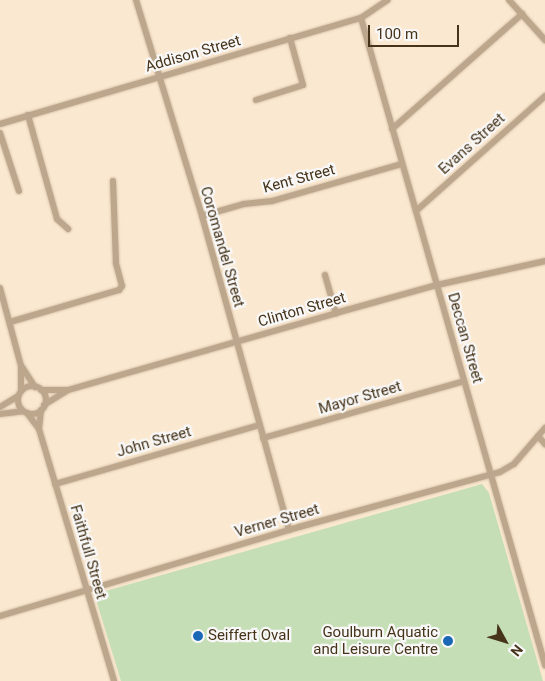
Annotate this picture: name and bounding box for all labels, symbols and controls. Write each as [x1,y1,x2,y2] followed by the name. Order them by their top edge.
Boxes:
[370,15,461,47] scale bar
[376,25,418,43] text: 100 m
[143,32,243,76] street label: Addison Street
[435,110,509,178] street label: Evans Street
[261,161,337,197] street label: Kent Street
[196,185,248,309] street label: Coromandel Street
[256,289,348,331] street label: Clinton Street
[443,291,487,385] street label: Deccan Street
[317,378,403,418] street label: Mayor Street
[115,423,193,461] street label: John Street
[233,500,321,542] street label: Verner Street
[66,503,110,601] street label: Faithfull Street
[480,616,530,666] north arrow
[313,623,438,658] place label: Goulburn Aquatic and Leisure Centre
[208,627,290,645] place label: Seiffert Oval
[192,630,204,642] marker: Seiffert Oval
[442,635,454,647] marker: Goulburn Aquatic and Leisure Centre
[507,642,526,659] text: N

